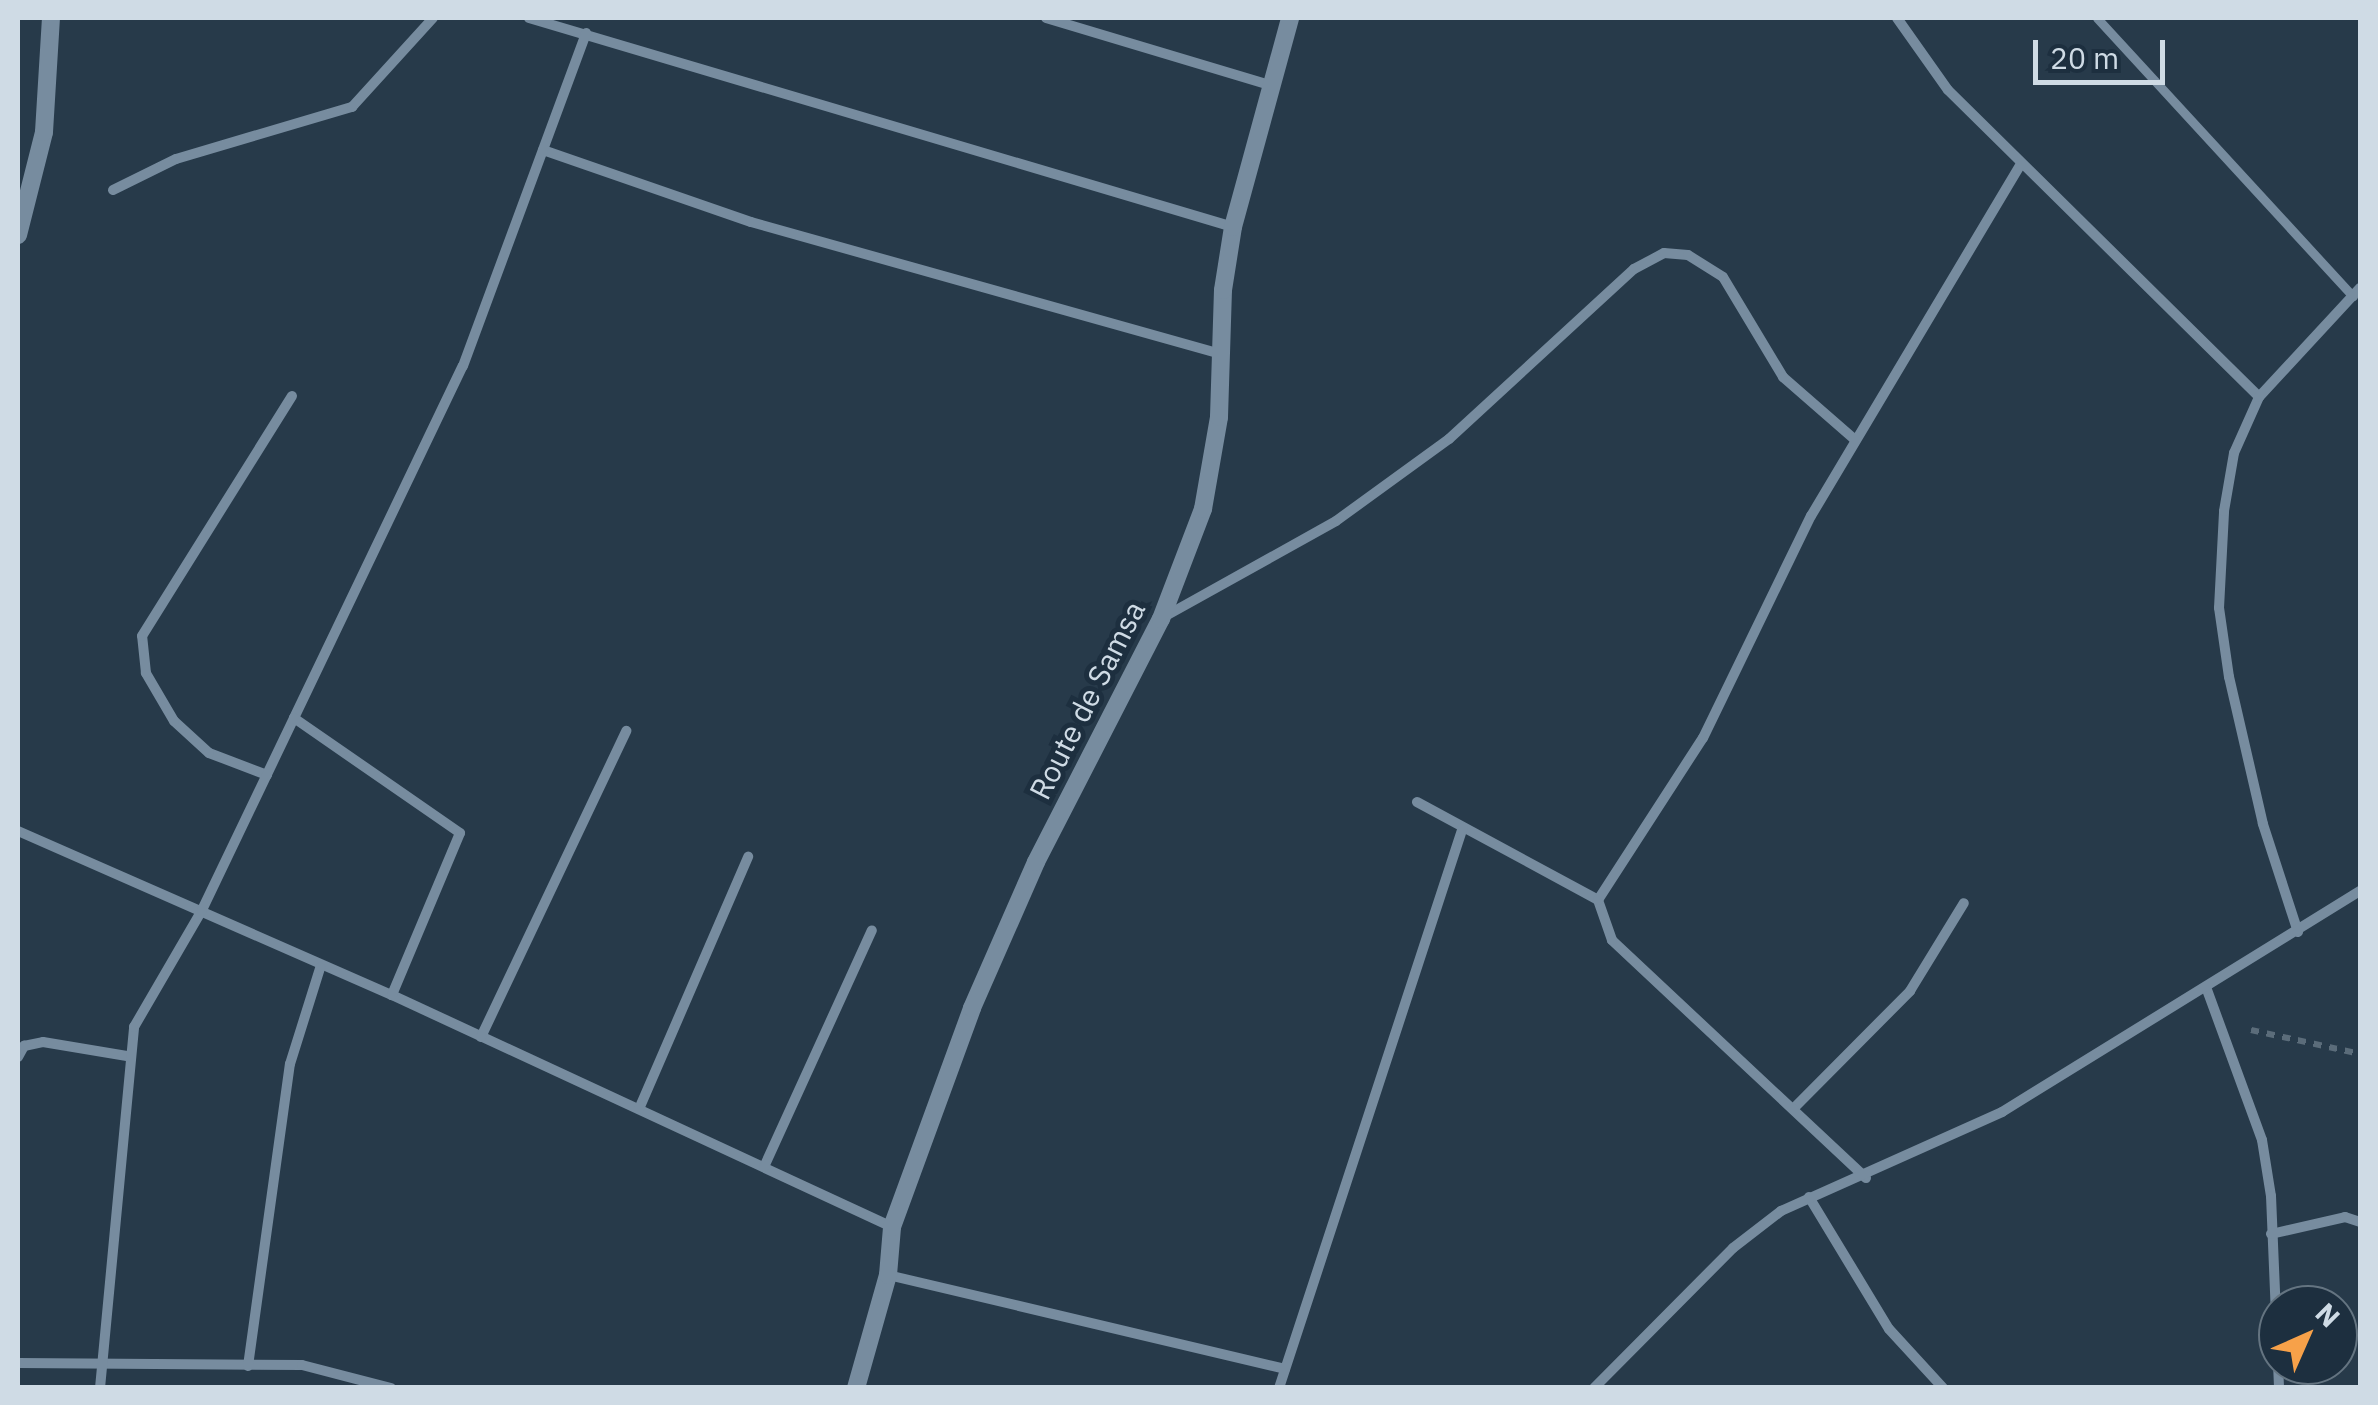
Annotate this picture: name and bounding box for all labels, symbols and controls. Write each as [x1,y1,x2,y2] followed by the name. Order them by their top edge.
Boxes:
[2038,20,2170,82] scale bar
[2050,38,2119,77] text: 20 m
[1022,595,1152,805] street label: Route de Samsa
[2258,1285,2358,1385] north arrow
[2308,1295,2348,1335] text: N

